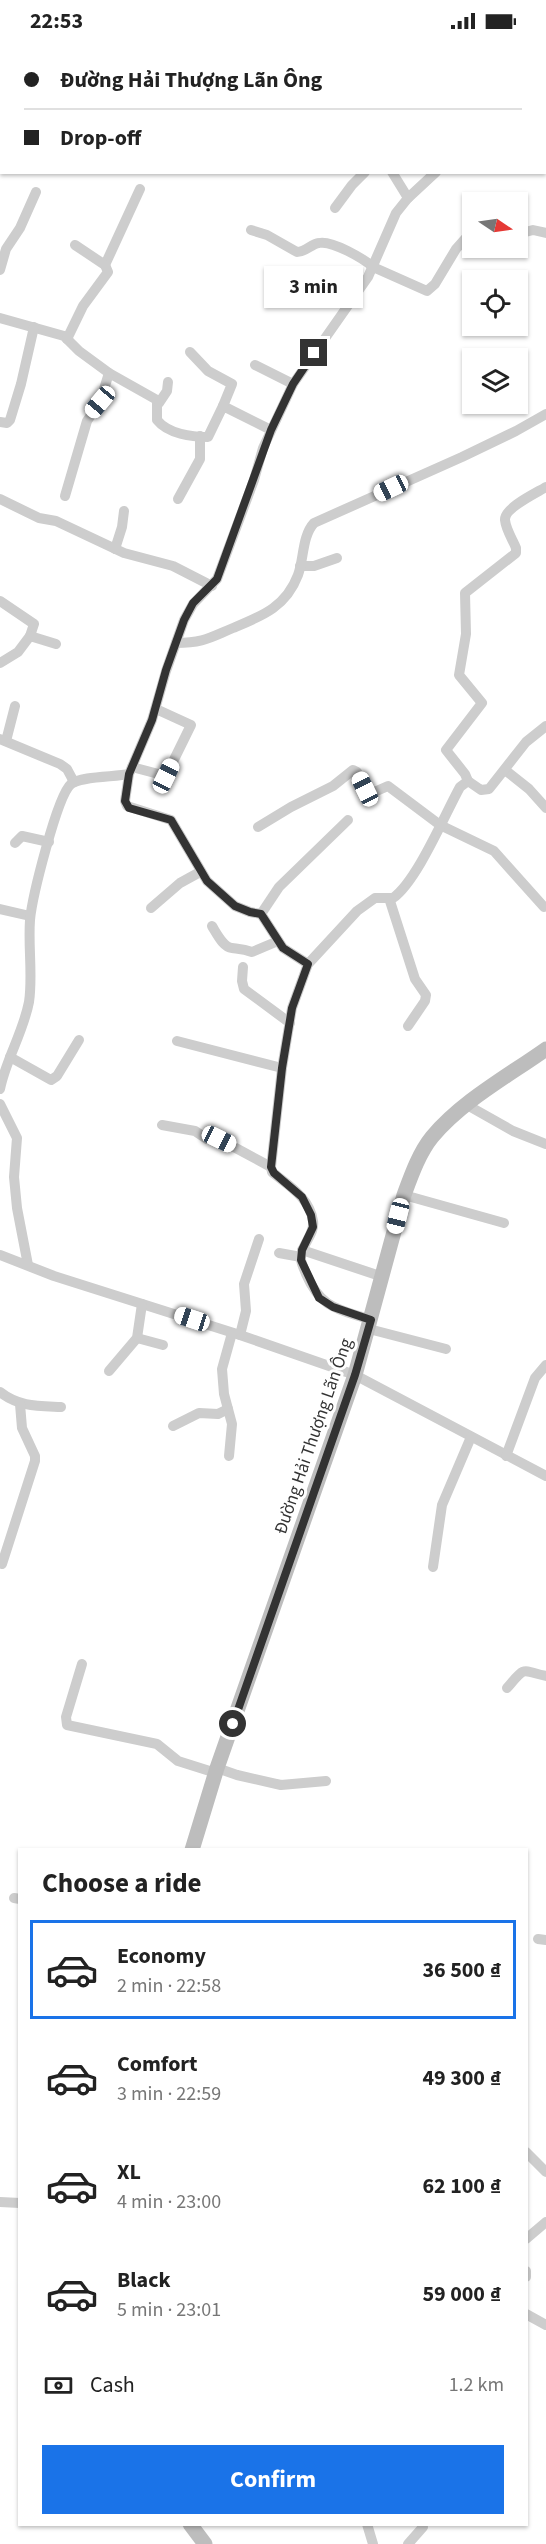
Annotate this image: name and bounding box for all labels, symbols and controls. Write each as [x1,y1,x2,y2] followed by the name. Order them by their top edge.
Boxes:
[30,5,83,37] text: 22:53
[60,64,322,96] text: Đường Hải Thượng Lãn Ông
[60,122,141,154] text: Drop-off
[462,192,528,258] north arrow
[462,192,528,414] map controls
[264,266,364,308] callout: 3 min
[462,270,528,336] button: locate
[289,273,338,301] text: 3 min
[300,339,327,366] route end
[462,348,528,414] button: layers
[82,382,118,422] car
[371,472,411,504] car
[150,756,182,796] car
[349,769,381,809] car
[199,1123,239,1155] car
[385,1196,411,1236] car
[172,1305,212,1333] car
[268,1335,359,1538] street label: Đường Hải Thượng Lãn Ông
[219,1710,246,1737] route start
[42,1864,202,1903] text: Choose a ride
[117,1940,206,1972] text: Economy
[45,1943,99,1997] icon: car
[423,1954,501,1986] text: 36 500 ₫
[117,1972,221,2000] text: 2 min · 22:58
[117,2048,198,2080] text: Comfort
[45,2051,99,2105] icon: car
[423,2062,501,2094] text: 49 300 ₫
[117,2080,221,2108] text: 3 min · 22:59
[117,2156,141,2188] text: XL
[45,2159,99,2213] icon: car
[423,2170,501,2202] text: 62 100 ₫
[117,2188,221,2216] text: 4 min · 23:00
[117,2264,171,2296] text: Black
[45,2267,99,2321] icon: car
[423,2278,501,2310] text: 59 000 ₫
[117,2296,221,2324] text: 5 min · 23:01
[42,2369,75,2402] icon: cash
[90,2369,135,2401] text: Cash
[449,2371,504,2399] text: 1.2 km
[42,2445,504,2514] button: Confirm

